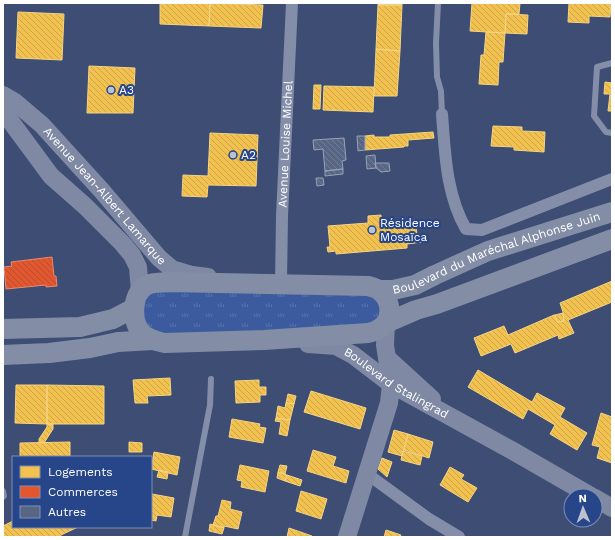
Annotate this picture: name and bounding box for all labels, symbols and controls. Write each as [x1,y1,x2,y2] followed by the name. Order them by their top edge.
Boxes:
[275,80,295,208] street label: Avenue Louise Michel
[119,83,134,97] place label: A3
[106,85,116,95] marker: A3
[40,124,169,268] street label: Avenue Jean-Albert Lamarque
[241,148,256,162] place label: A2
[228,150,238,160] marker: A2
[391,209,602,297] street label: Boulevard du Maréchal Alphonse Juin
[380,216,440,244] place label: Résidence Mosaïca
[367,225,377,235] marker: Résidence Mosaïca
[342,345,451,421] street label: Boulevard Stalingrad
[12,456,152,528] legend
[48,465,113,479] text: Logements
[48,485,118,499] text: Commerces
[563,488,603,528] north arrow
[578,492,587,505] text: N
[48,505,86,519] text: Autres

